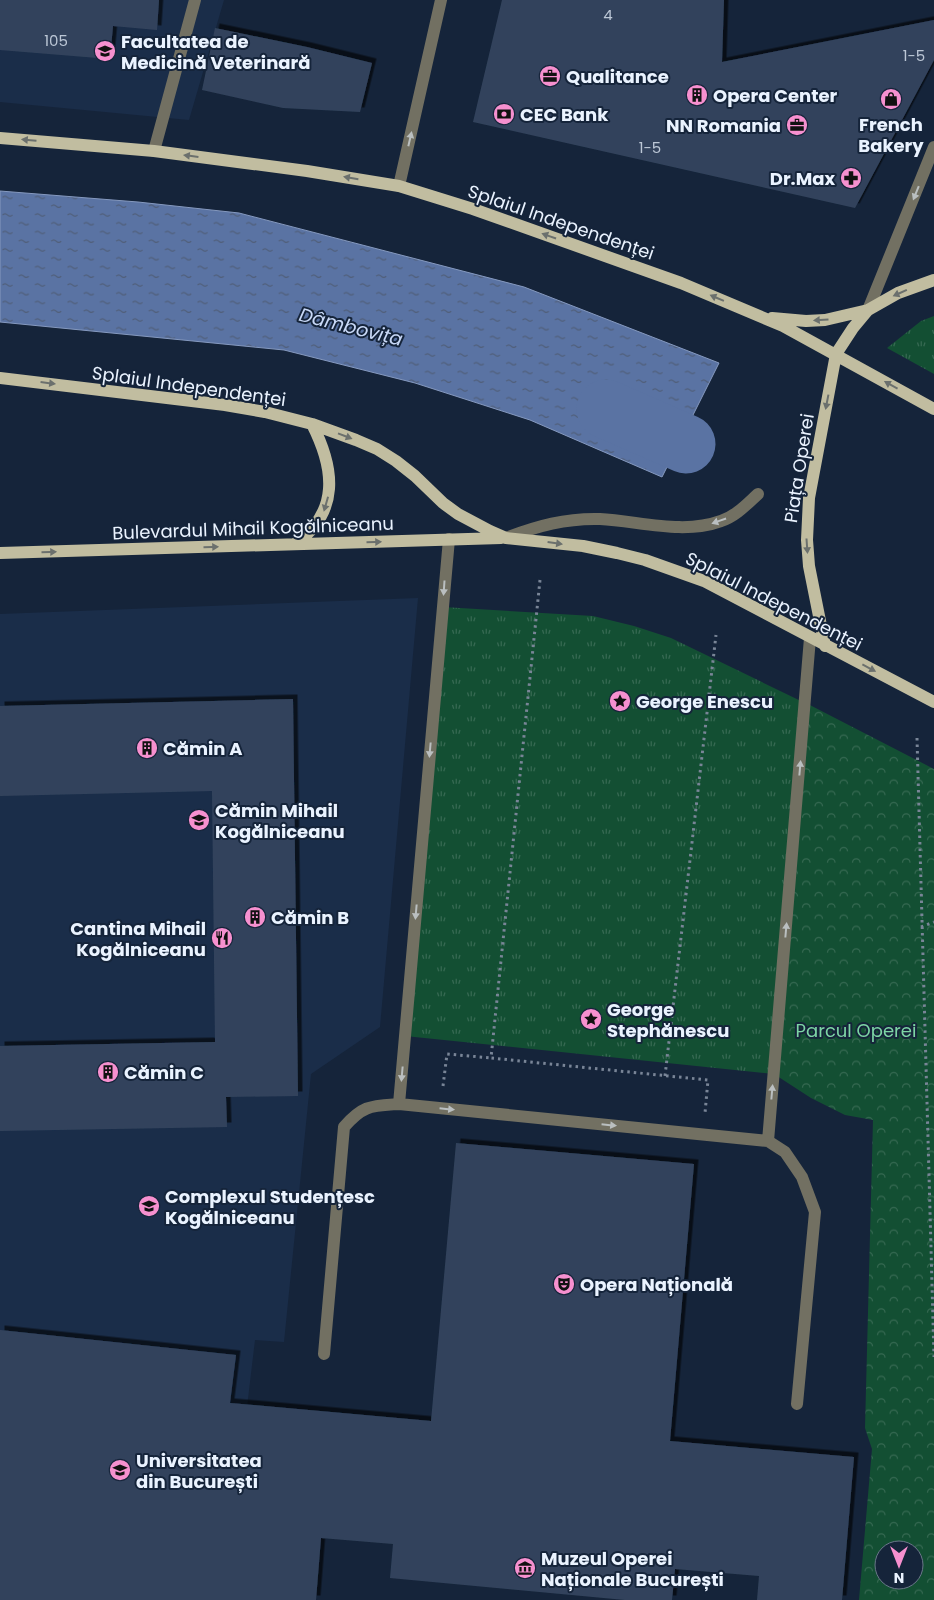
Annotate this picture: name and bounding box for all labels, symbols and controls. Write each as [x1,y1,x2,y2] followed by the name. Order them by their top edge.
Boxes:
[603,4,613,25] house number: 4
[121,29,310,75] place label: Facultatea de Medicină Veterinară
[44,30,68,51] house number: 105
[93,39,117,63] school or university icon: Facultatea de Medicină Veterinară
[903,45,925,66] house number: 1-5
[538,64,562,88] office icon: Qualitance
[566,64,669,89] place label: Qualitance
[685,83,709,107] building icon: Opera Center
[713,83,838,108] place label: Opera Center
[879,87,903,111] shop icon: French Bakery
[492,102,516,126] bank icon: CEC Bank
[520,102,609,127] place label: CEC Bank
[858,112,924,158] place label: French Bakery
[666,113,781,138] place label: NN Romania
[785,113,809,137] office icon: NN Romania
[406,131,414,146] one-way arrow
[21,136,37,144] one-way arrow
[639,137,661,158] house number: 1-5
[182,152,198,160] one-way arrow
[770,166,835,191] place label: Dr.Max
[839,166,863,190] pharmacy icon: Dr.Max
[343,174,359,182] one-way arrow
[464,178,658,266] street label: Splaiul Independenței
[911,185,919,200] one-way arrow
[541,232,556,240] one-way arrow
[893,289,907,297] one-way arrow
[709,294,724,302] one-way arrow
[296,301,406,353] water label: Dâmbovița
[812,316,828,324] one-way arrow
[90,360,288,412] street label: Splaiul Independenței
[41,379,57,387] one-way arrow
[884,381,899,389] one-way arrow
[823,395,831,411] one-way arrow
[778,412,820,524] street label: Piața Operei
[338,433,353,440] one-way arrow
[321,497,329,512] one-way arrow
[112,511,394,545] street label: Bulevardul Mihail Kogălniceanu
[711,518,726,525] one-way arrow
[366,537,382,545] one-way arrow
[547,539,563,547] one-way arrow
[804,539,812,555] one-way arrow
[203,542,219,550] one-way arrow
[681,545,867,657] street label: Splaiul Independenței
[41,547,57,555] one-way arrow
[440,580,448,596] one-way arrow
[861,664,876,672] one-way arrow
[608,689,632,713] place icon: George Enescu
[636,689,773,714] place label: George Enescu
[135,736,159,760] building icon: Cămin A
[163,736,243,761] place label: Cămin A
[426,742,434,758] one-way arrow
[796,760,804,776] one-way arrow
[215,798,345,844] place label: Cămin Mihail Kogălniceanu
[187,808,211,832] school or university icon: Cămin Mihail Kogălniceanu
[412,904,420,920] one-way arrow
[243,905,267,929] building icon: Cămin B
[271,905,349,930] place label: Cămin B
[70,916,206,962] place label: Cantina Mihail Kogălniceanu
[782,922,790,938] one-way arrow
[210,926,234,950] restaurant icon: Cantina Mihail Kogălniceanu
[607,997,729,1043] place label: George Stephănescu
[579,1007,603,1031] place icon: George Stephănescu
[796,1018,916,1043] park label: Parcul Operei
[96,1060,120,1084] building icon: Cămin C
[124,1060,204,1085] place label: Cămin C
[397,1066,405,1082] one-way arrow
[769,1084,777,1100] one-way arrow
[440,1105,456,1113] one-way arrow
[601,1121,617,1129] one-way arrow
[165,1184,375,1230] place label: Complexul Studențesc Kogălniceanu
[137,1194,161,1218] school or university icon: Complexul Studențesc Kogălniceanu
[552,1272,576,1296] theatre icon: Opera Națională
[580,1272,733,1297] place label: Opera Națională
[136,1448,262,1494] place label: Universitatea din București
[108,1458,132,1482] school or university icon: Universitatea din București
[874,1540,924,1590] north arrow
[541,1546,724,1592] place label: Muzeul Operei Naționale București
[513,1556,537,1580] museum icon: Muzeul Operei Naționale București
[894,1568,904,1588] text: N

